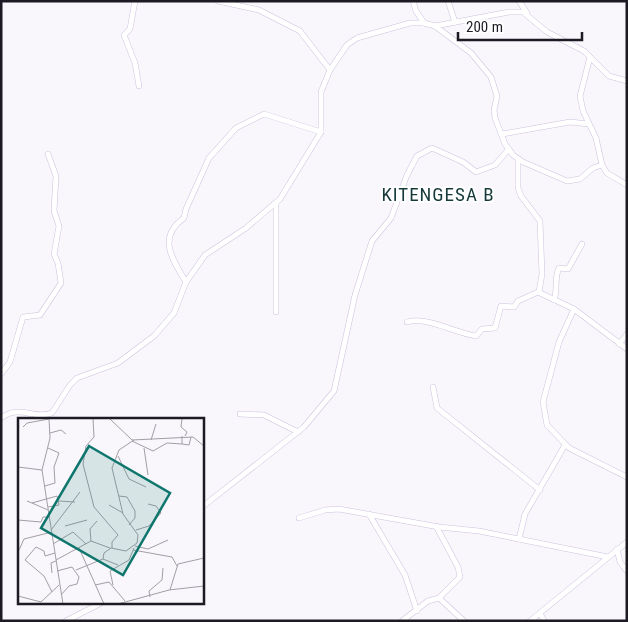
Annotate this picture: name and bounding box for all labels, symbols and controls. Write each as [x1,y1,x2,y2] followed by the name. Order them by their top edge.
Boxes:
[458,10,582,42] scale bar
[466,18,503,36] text: 200 m
[381,183,495,206] district label: KITENGESA B
[18,418,204,604] inset map

